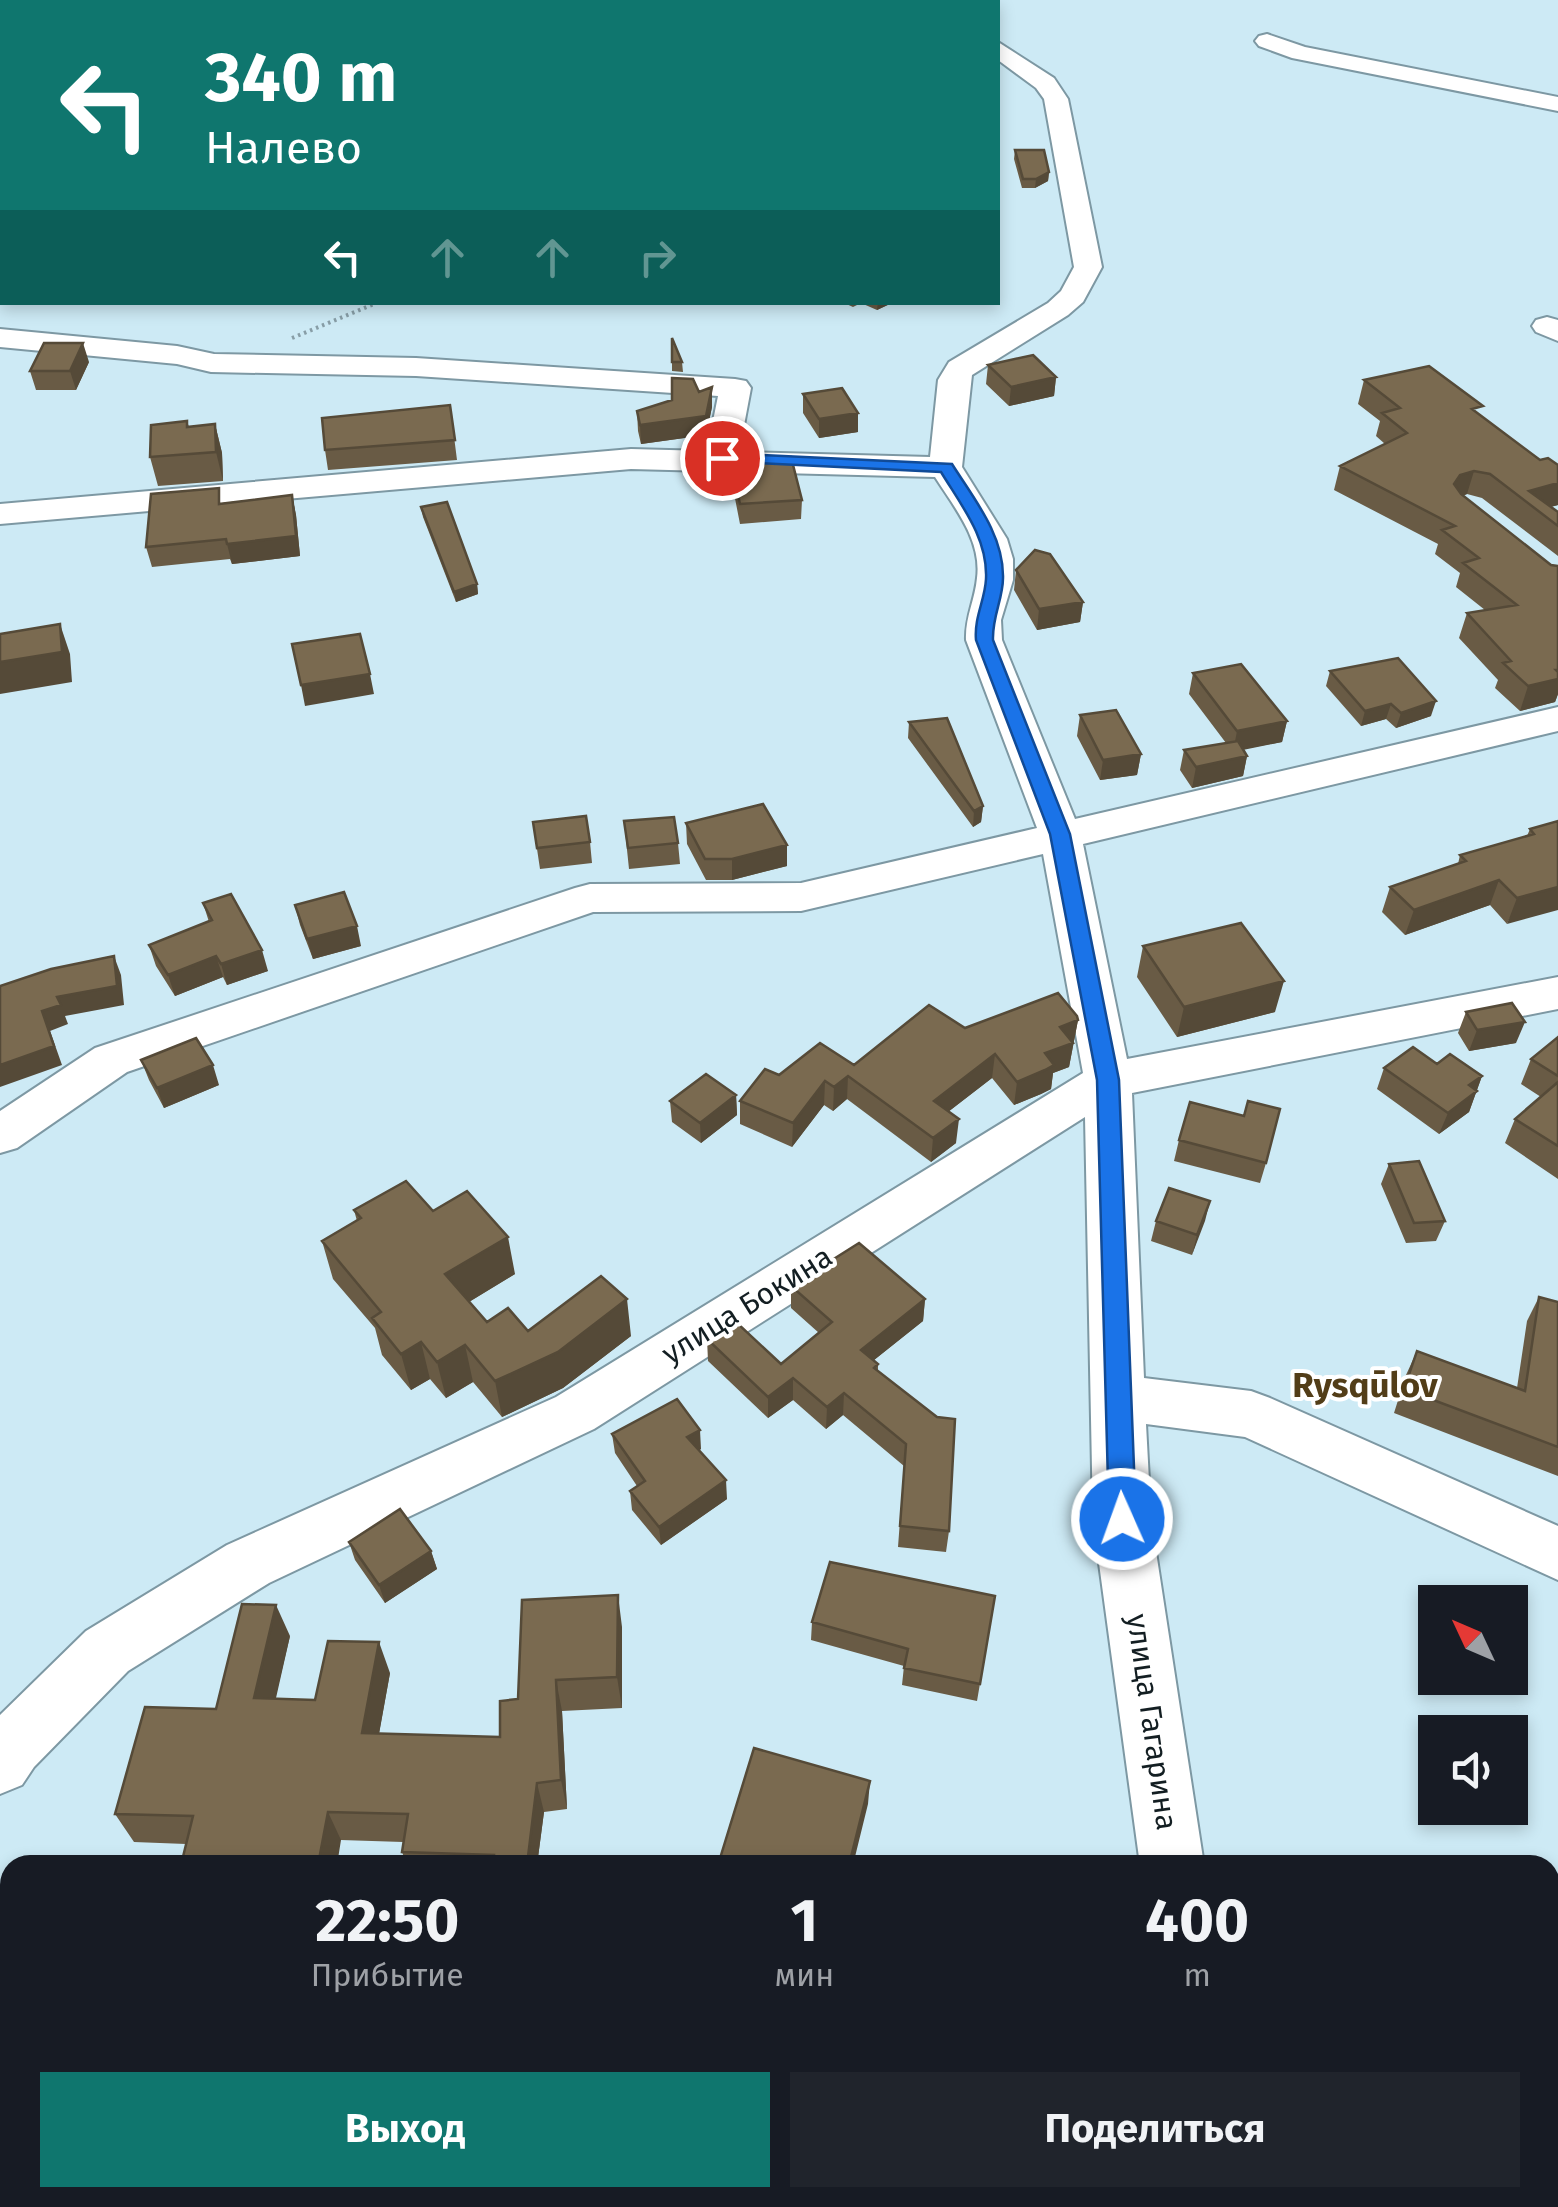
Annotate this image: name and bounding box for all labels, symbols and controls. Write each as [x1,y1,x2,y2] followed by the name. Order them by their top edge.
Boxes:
[205,36,398,120] text: 340 m
[40,40,170,170] icon: left
[205,121,362,175] text: Налево
[315,230,370,285] icon: left
[420,230,475,285] icon: ahead
[525,230,580,285] icon: ahead
[630,230,685,285] icon: right
[680,416,765,501] pin
[695,431,750,486] icon: arrive
[655,1238,839,1372] street label: улица Бокина
[1292,1364,1439,1406] district label: Rysqūlov
[1070,1467,1174,1571] position arrow
[1418,1585,1528,1695] north arrow
[1418,1585,1528,1825] map controls
[1119,1612,1185,1832] street label: улица Гагарина
[1418,1715,1528,1825] button: sound
[315,1885,459,1957] text: 22:50
[790,1885,818,1957] text: 1
[1145,1885,1249,1957] text: 400
[311,1956,464,1994] text: Прибытие
[775,1956,834,1994] text: мин
[1183,1956,1211,1994] text: m
[40,2072,770,2187] button: Выход
[790,2072,1520,2187] button: Поделиться

